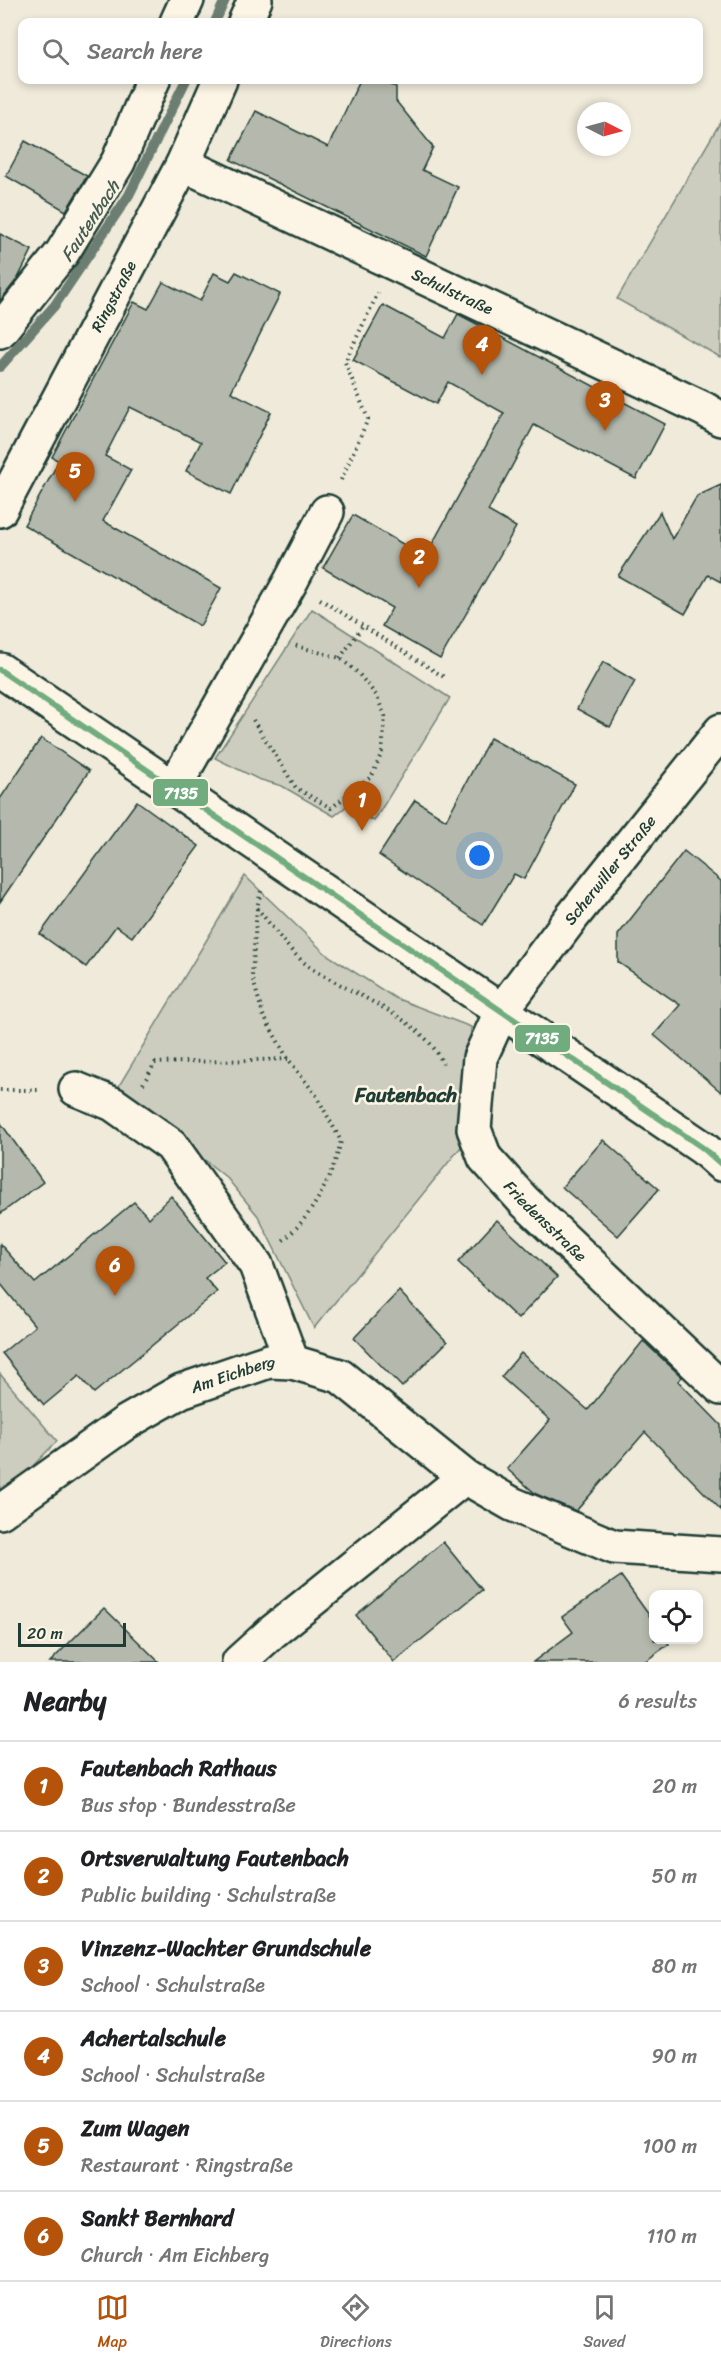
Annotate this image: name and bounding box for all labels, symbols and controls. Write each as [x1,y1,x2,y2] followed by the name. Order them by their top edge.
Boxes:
[18,18,703,84] search box
[87,32,203,71] text: Search here
[39,35,72,68] icon: search
[577,102,631,156] north arrow
[52,172,129,268] water label: Fautenbach
[82,255,144,337] street label: Ringstraße
[407,259,499,323] street label: Schulstraße
[462,326,502,375] pin: 4
[586,382,624,431] pin: 3
[56,452,94,502] pin: 5
[400,538,438,588] pin: 2
[152,778,209,807] line badge: 7135
[164,779,199,808] text: 7135
[342,782,382,831] pin: 1
[556,808,664,932] street label: Scherwiller Straße
[465,841,494,870] your location
[514,1024,571,1053] line badge: 7135
[525,1024,560,1053] text: 7135
[354,1078,458,1113] district label: Fautenbach
[497,1173,594,1269] street label: Friedensstraße
[96,1246,134,1296] pin: 6
[186,1346,276,1402] street label: Am Eichberg
[649,1590,703,1644] map controls
[649,1590,703,1644] button: locate
[27,1619,63,1648] text: 20 m
[18,1620,126,1648] scale bar
[24,1678,106,1724] text: Nearby
[618,1684,697,1719] text: 6 results
[81,1749,277,1788] text: Fautenbach Rathaus
[39,1769,48,1804] text: 1
[652,1769,697,1804] text: 20 m
[81,1788,296,1823] text: Bus stop · Bundesstraße
[81,1839,349,1878] text: Ortsverwaltung Fautenbach
[38,1859,49,1894] text: 2
[652,1859,697,1894] text: 50 m
[81,1878,336,1913] text: Public building · Schulstraße
[81,1929,371,1968] text: Vinzenz-Wachter Grundschule
[38,1949,49,1984] text: 3
[652,1949,697,1984] text: 80 m
[81,1968,265,2003] text: School · Schulstraße
[81,2019,226,2058] text: Achertalschule
[37,2039,50,2074] text: 4
[652,2039,697,2074] text: 90 m
[81,2058,265,2093] text: School · Schulstraße
[81,2109,189,2148] text: Zum Wagen
[37,2129,50,2164] text: 5
[643,2129,697,2164] text: 100 m
[81,2148,293,2183] text: Restaurant · Ringstraße
[81,2199,233,2238] text: Sankt Bernhard
[38,2219,49,2254] text: 6
[647,2219,697,2254] text: 110 m
[81,2238,269,2273] text: Church · Am Eichberg
[96,2291,129,2356] tab: Map
[320,2291,392,2356] tab: Directions
[583,2291,625,2356] tab: Saved

